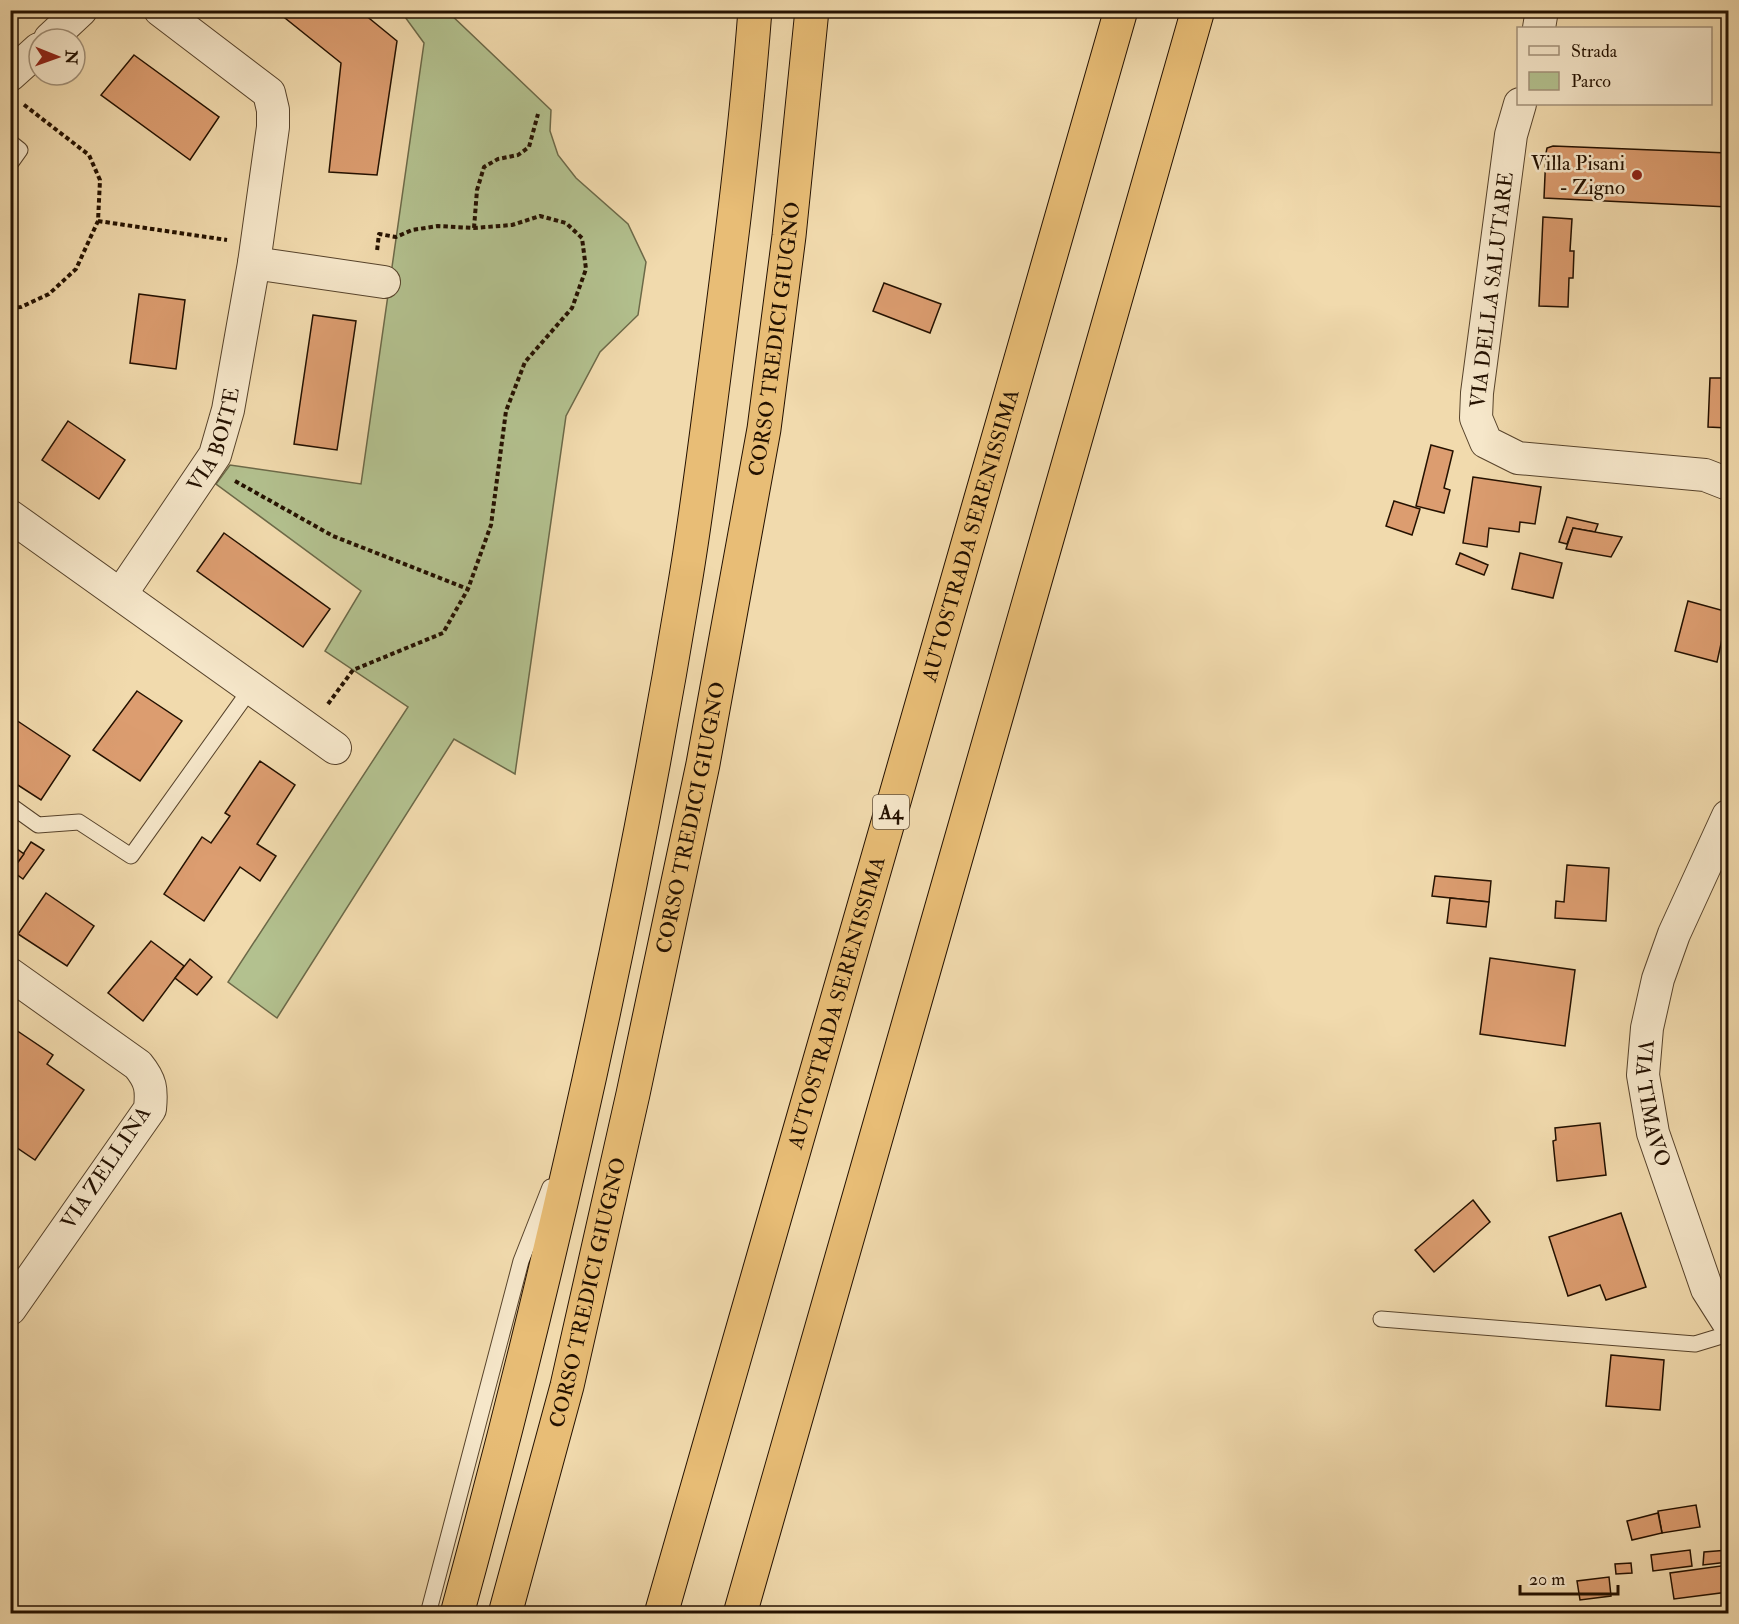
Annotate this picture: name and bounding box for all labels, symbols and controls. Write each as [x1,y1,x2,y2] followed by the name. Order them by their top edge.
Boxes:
[27,27,87,87] north arrow
[1517,27,1712,105] legend
[1571,40,1618,63] text: Strada
[61,49,81,65] text: N
[1571,70,1611,93] text: Parco
[1531,150,1625,201] place label: Villa Pisani - Zigno
[1630,168,1644,182] marker: Villa Pisani - Zigno
[1464,170,1520,410] street label: VIA DELLA SALUTARE
[742,201,806,479] street label: CORSO TREDICI GIUGNO
[181,385,245,497] street label: VIA BOITE
[915,386,1025,686] street label: AUTOSTRADA SERENISSIMA
[650,680,731,956] street label: CORSO TREDICI GIUGNO
[873,795,909,829] road number: A4
[781,853,891,1153] street label: AUTOSTRADA SERENISSIMA
[1629,1039,1677,1170] street label: VIA TIMAVO
[55,1101,157,1235] street label: VIA ZELLINA
[543,1155,632,1431] street label: CORSO TREDICI GIUGNO
[1520,1558,1618,1596] scale bar
[1529,1568,1565,1591] text: 20 m

